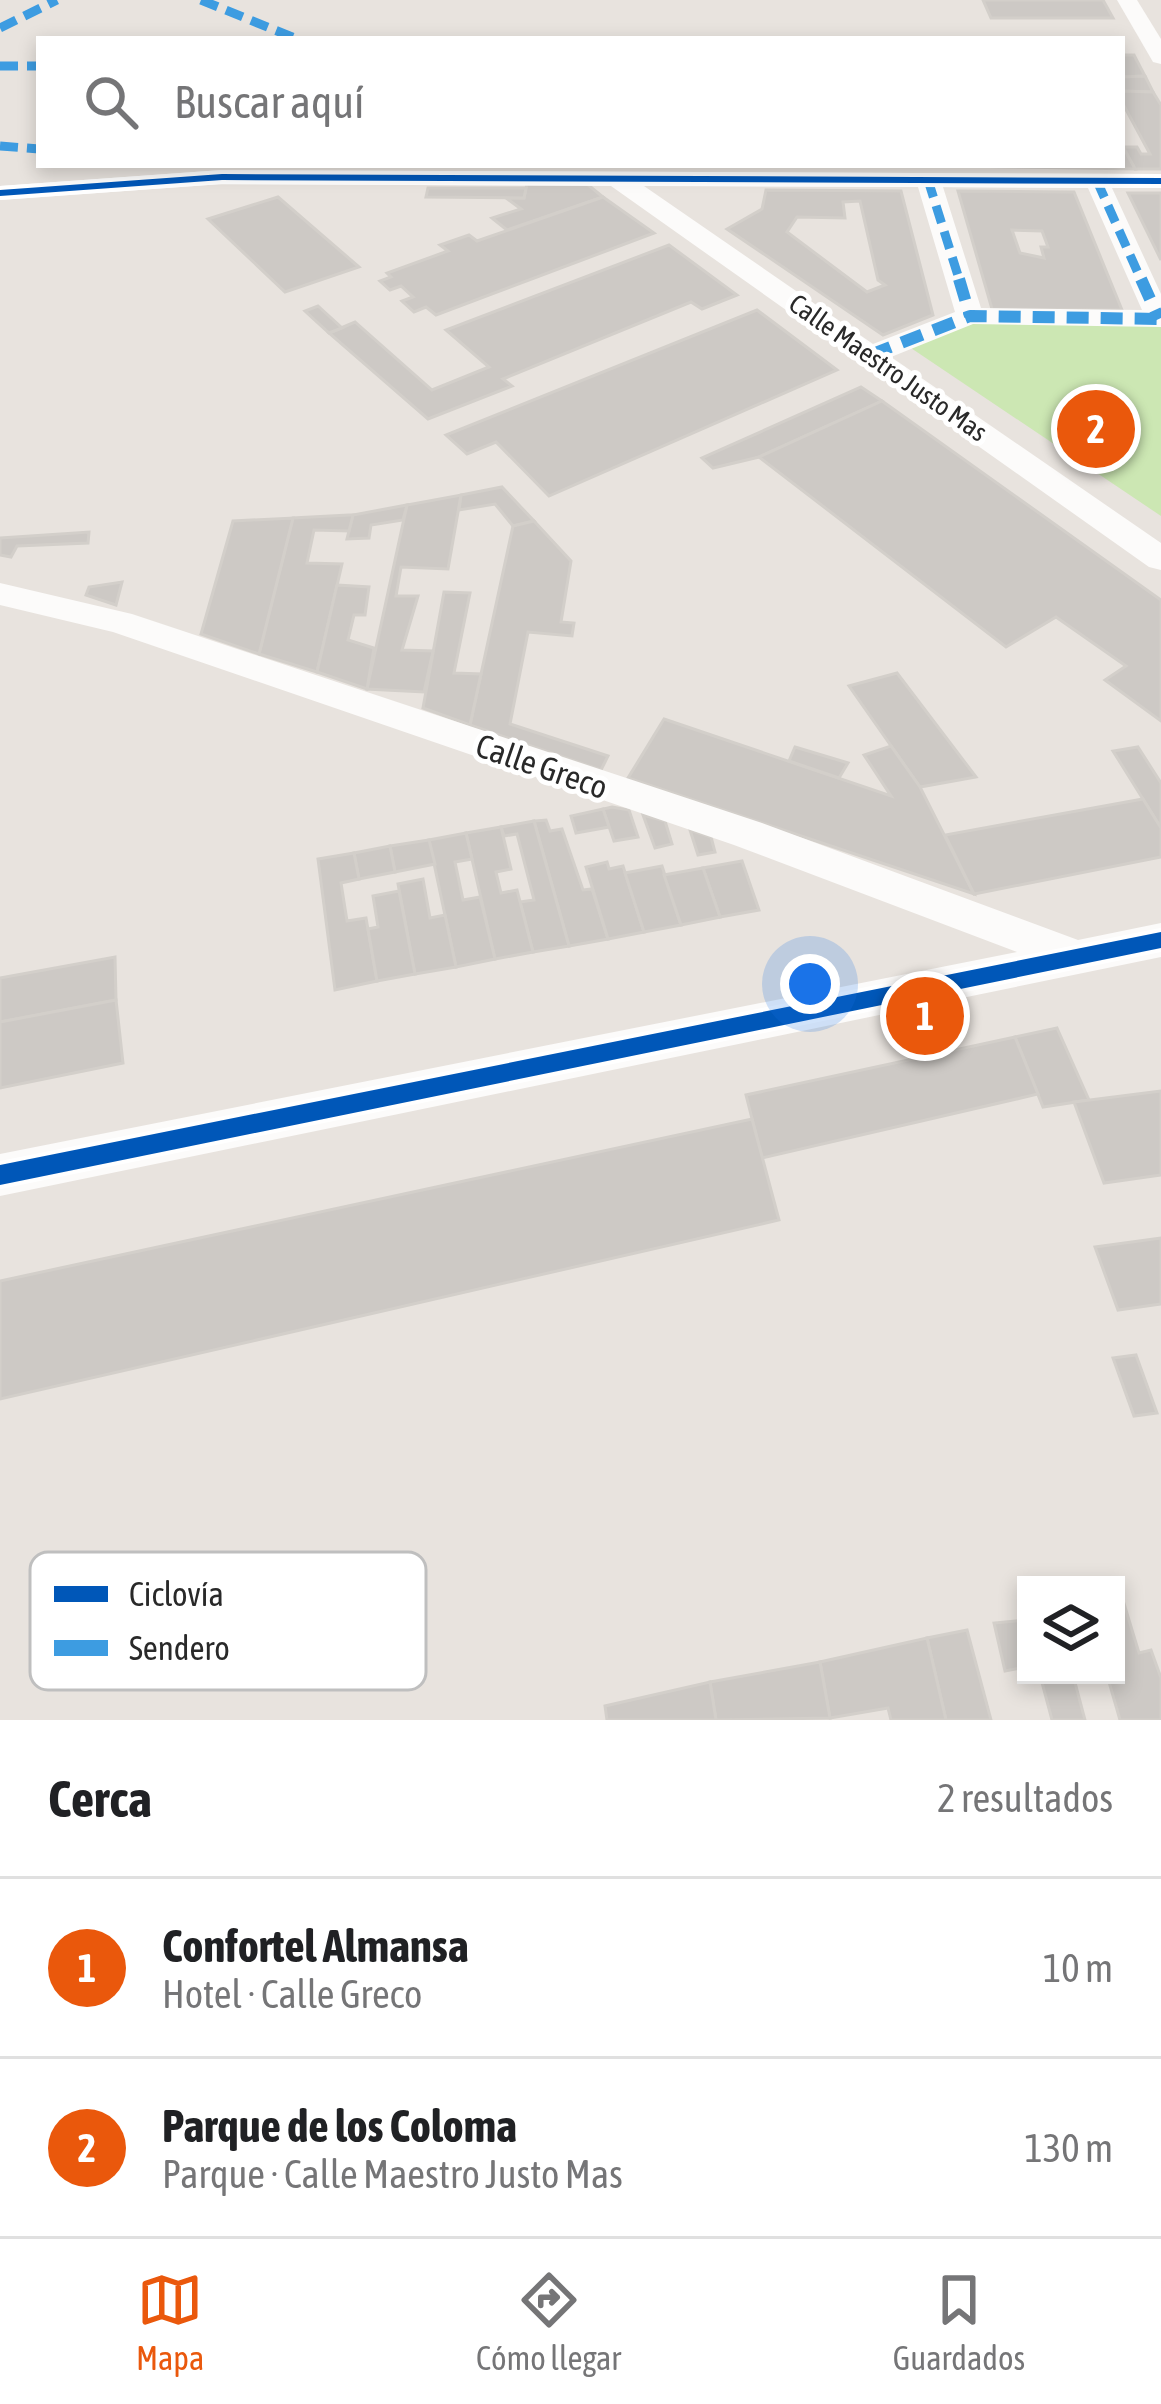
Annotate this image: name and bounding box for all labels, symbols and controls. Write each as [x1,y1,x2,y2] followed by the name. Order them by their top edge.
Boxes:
[36,36,1125,168] search box
[78,69,144,135] icon: search
[174,76,364,128] text: Buscar aquí
[783,288,993,448] street label: Calle Maestro Justo Mas
[1057,384,1135,474] pin: 2
[471,726,613,806] street label: Calle Greco
[780,954,840,1014] your location
[886,971,964,1061] pin: 1
[30,1552,426,1690] legend
[129,1575,224,1613] text: Ciclovía
[1017,1576,1125,1684] map controls
[1017,1576,1125,1684] button: layers
[129,1629,230,1667] text: Sendero
[48,1769,152,1828] text: Cerca
[937,1776,1113,1820] text: 2 resultados
[162,1920,469,1972] text: Confortel Almansa
[78,1946,96,1990] text: 1
[1043,1946,1113,1990] text: 10 m
[162,1972,422,2016] text: Hotel · Calle Greco
[162,2100,517,2152] text: Parque de los Coloma
[78,2126,96,2170] text: 2
[1025,2126,1113,2170] text: 130 m
[162,2152,623,2196] text: Parque · Calle Maestro Justo Mas
[136,2267,204,2377] tab: Mapa
[476,2267,621,2377] tab: Cómo llegar
[893,2267,1025,2377] tab: Guardados

